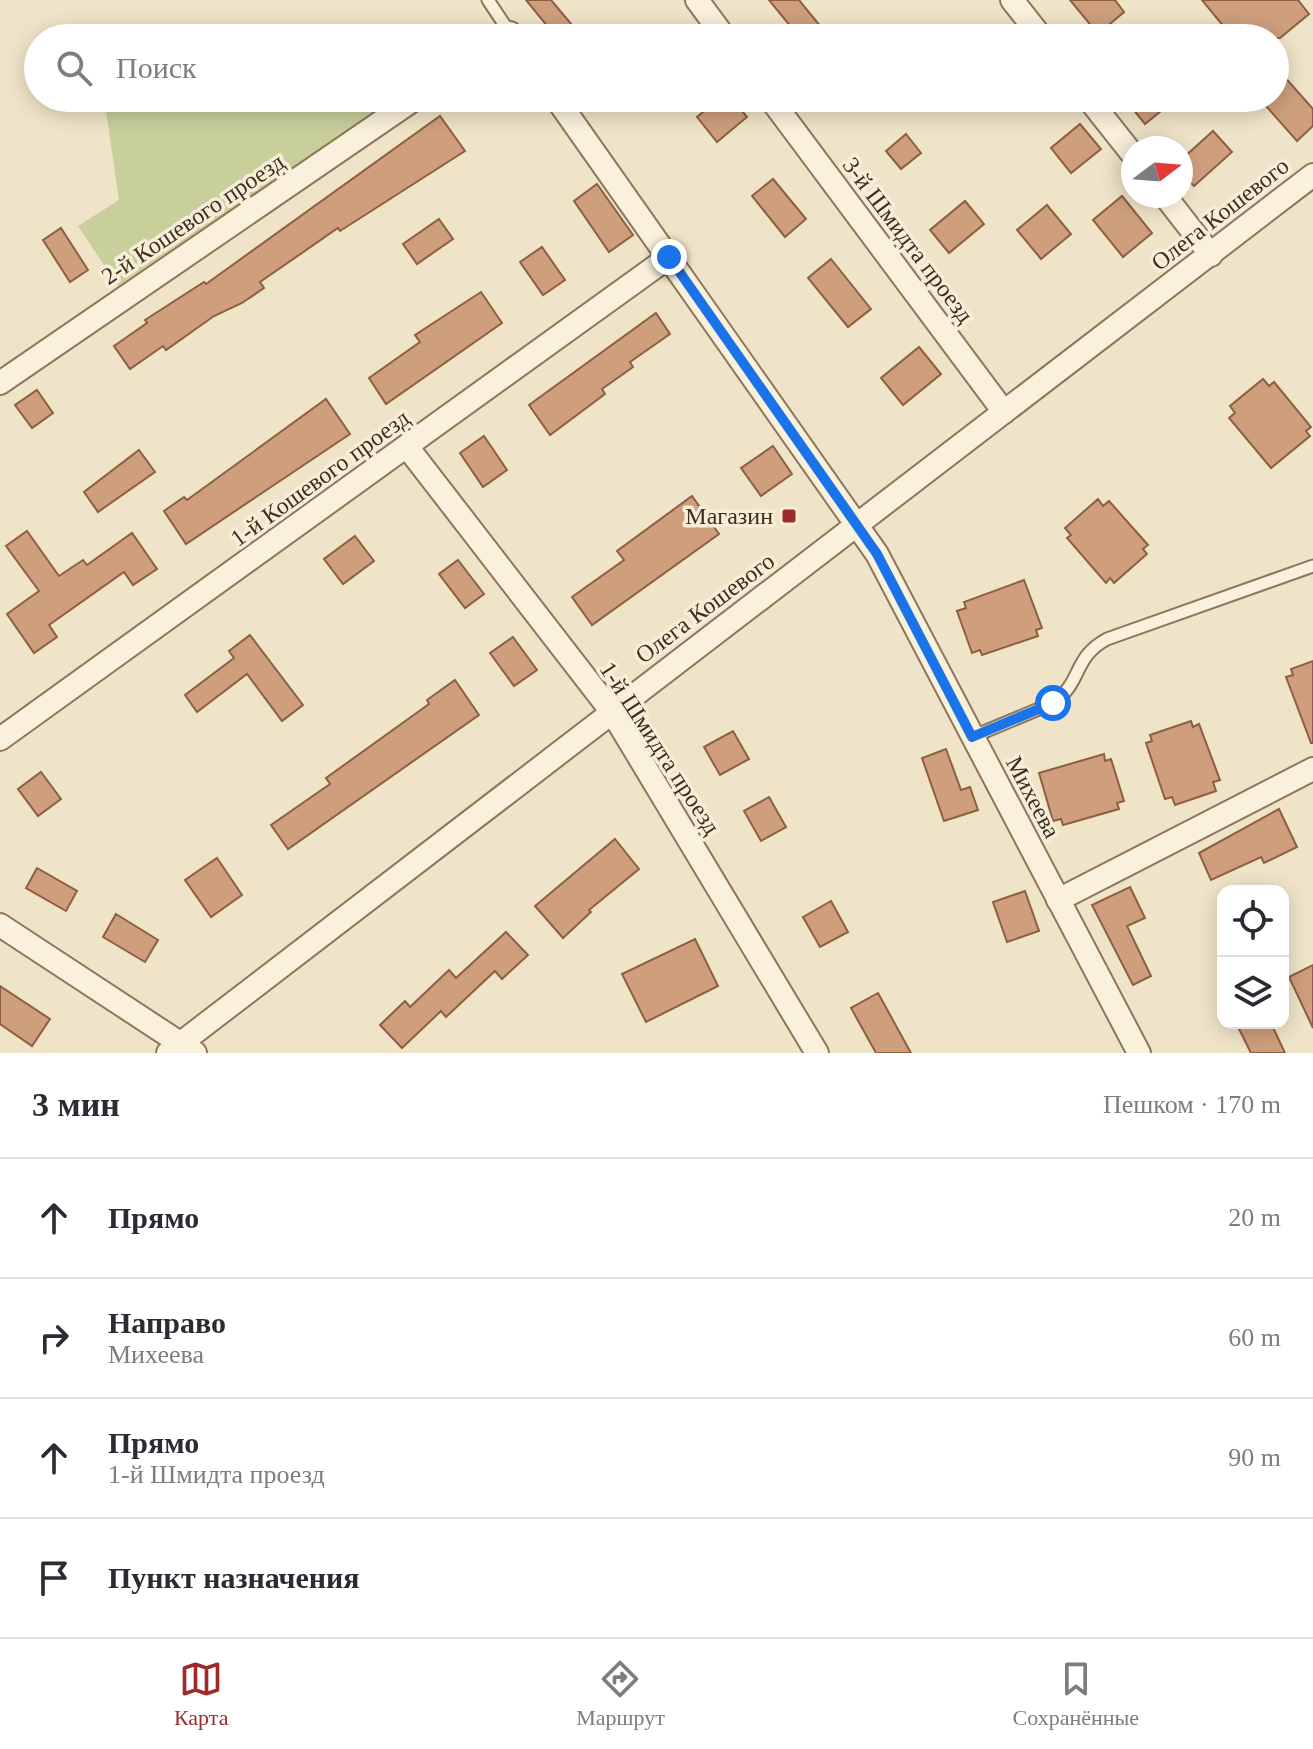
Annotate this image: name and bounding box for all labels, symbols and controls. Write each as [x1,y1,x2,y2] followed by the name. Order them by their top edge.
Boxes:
[24,24,1289,112] search box
[52,46,96,90] icon: search
[116,51,197,84] text: Поиск
[1121,136,1193,208] north arrow
[97,148,289,290] street label: 2-й Кошевого проезд
[837,152,979,328] street label: 3-й Шмидта проезд
[1146,152,1294,276] street label: Олега Кошевого
[651,239,687,275] route end
[226,404,414,552] street label: 1-й Кошевого проезд
[685,503,773,529] place label: Магазин
[780,507,798,525] marker: Магазин
[631,547,779,669] street label: Олега Кошевого
[595,657,725,839] street label: 1-й Шмидта проезд
[1035,685,1071,721] route start
[1001,752,1065,843] street label: Михеева
[1217,885,1289,1029] map controls
[1217,885,1289,957] button: locate
[1217,957,1289,1029] button: layers
[32,1086,120,1123] text: 3 мин
[1103,1090,1281,1119] text: Пешком · 170 m
[32,1196,76,1240] icon: ahead
[108,1201,199,1234] text: Прямо
[1228,1203,1281,1232] text: 20 m
[108,1306,226,1339] text: Направо
[32,1316,76,1360] icon: right
[1228,1323,1281,1352] text: 60 m
[108,1340,204,1369] text: Михеева
[108,1426,199,1459] text: Прямо
[32,1436,76,1480] icon: ahead
[1228,1443,1281,1472] text: 90 m
[108,1460,325,1489] text: 1-й Шмидта проезд
[32,1556,76,1600] icon: arrive
[108,1561,360,1594] text: Пункт назначения
[174,1657,228,1731] tab: Карта
[576,1657,665,1731] tab: Маршрут
[1013,1657,1139,1731] tab: Сохранённые

